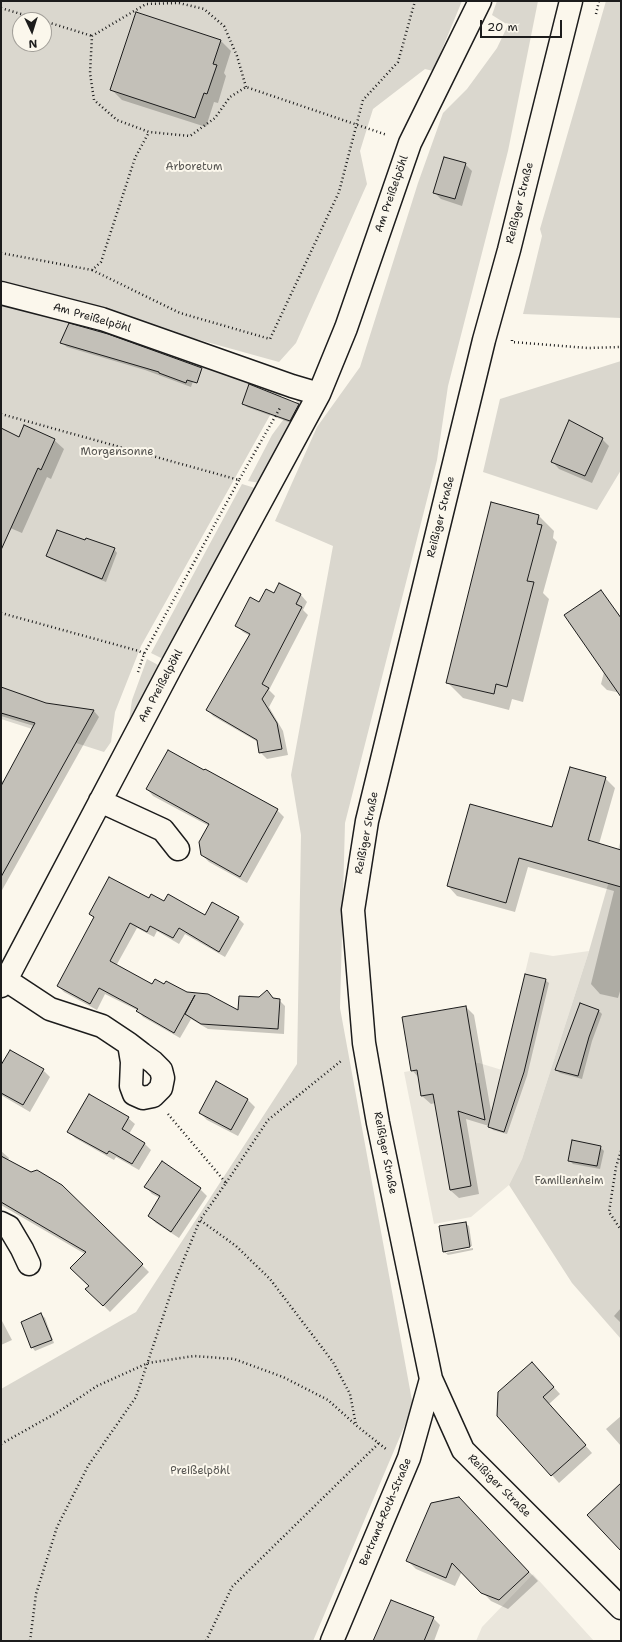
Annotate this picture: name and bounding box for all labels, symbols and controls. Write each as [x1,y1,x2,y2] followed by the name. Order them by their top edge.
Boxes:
[12,12,52,52] north arrow
[482,12,564,38] scale bar
[487,19,518,35] text: 20 m
[28,36,38,51] text: N
[373,154,411,234] street label: Am Preißelpöhl
[166,160,222,174] park label: Arboretum
[503,161,537,245] street label: Reißiger Straße
[51,301,133,335] street label: Am Preißelpöhl
[81,445,153,459] park label: Morgensonne
[424,475,458,559] street label: Reißiger Straße
[136,647,186,725] street label: Am Preißelpöhl
[353,791,381,875] street label: Reißiger Straße
[371,1111,399,1195] street label: Reißiger Straße
[534,1174,604,1188] park label: Familienheim
[465,1452,533,1520] street label: Reißiger Straße
[357,1456,415,1568] street label: Bertrand-Roth-Straße
[170,1464,230,1478] park label: Preißelpöhl

